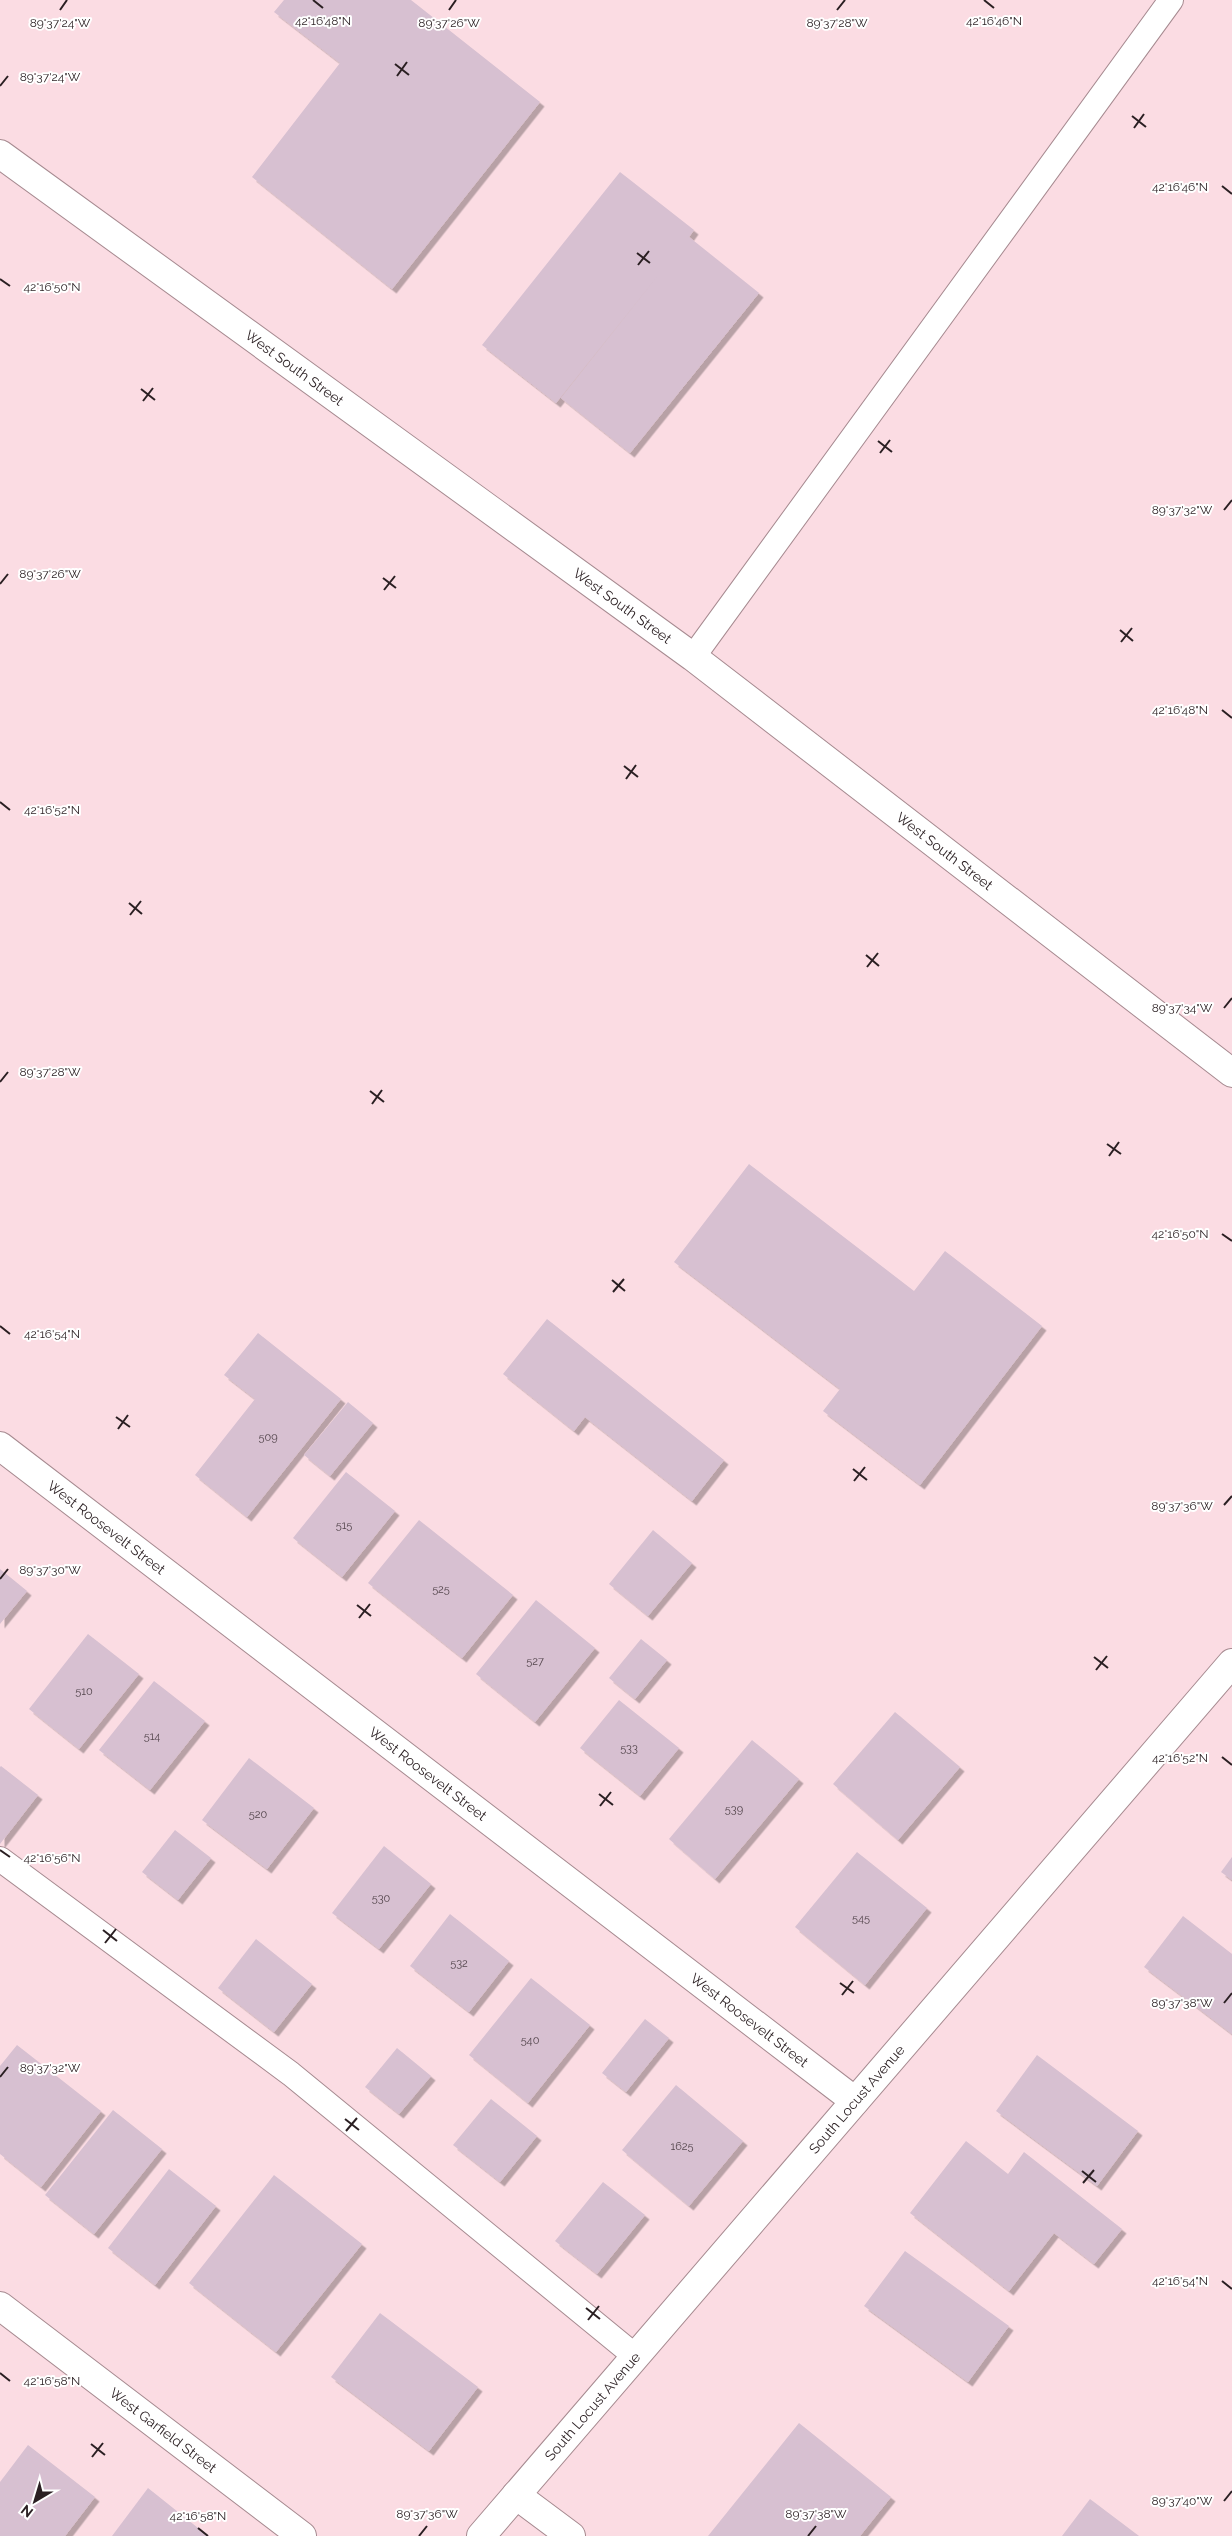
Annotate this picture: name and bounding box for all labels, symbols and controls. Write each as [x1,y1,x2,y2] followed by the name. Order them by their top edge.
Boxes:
[295,14,351,28] text: 42°16'48"N
[966,14,1022,28] text: 42°16'46"N
[30,16,91,30] text: 89°37'24"W
[418,16,480,30] text: 89°37'26"W
[806,16,868,30] text: 89°37'28"W
[20,70,81,84] text: 89°37'24"W
[1152,180,1208,194] text: 42°16'46"N
[24,280,80,294] text: 42°16'50"N
[242,327,347,409] street label: West South Street
[1152,503,1213,517] text: 89°37'32"W
[570,565,675,647] street label: West South Street
[19,567,81,581] text: 89°37'26"W
[1152,703,1208,717] text: 42°16'48"N
[24,803,80,817] text: 42°16'52"N
[893,809,996,894] street label: West South Street
[1152,1001,1213,1015] text: 89°37'34"W
[19,1065,81,1079] text: 89°37'28"W
[1152,1227,1208,1241] text: 42°16'50"N
[24,1327,80,1341] text: 42°16'54"N
[258,1431,278,1444] house number: 509
[44,1477,169,1578] street label: West Roosevelt Street
[1151,1499,1213,1513] text: 89°37'36"W
[336,1519,352,1532] house number: 515
[19,1563,81,1577] text: 89°37'30"W
[432,1583,450,1596] house number: 525
[526,1655,544,1668] house number: 527
[75,1685,93,1698] house number: 510
[366,1724,490,1824] street label: West Roosevelt Street
[144,1730,160,1743] house number: 514
[620,1742,638,1755] house number: 533
[1152,1751,1208,1765] text: 42°16'52"N
[725,1803,743,1816] house number: 539
[249,1808,267,1821] house number: 520
[24,1851,80,1865] text: 42°16'56"N
[372,1892,391,1905] house number: 530
[852,1912,870,1925] house number: 545
[450,1957,468,1970] house number: 532
[687,1970,812,2070] street label: West Roosevelt Street
[1151,1996,1213,2010] text: 89°37'38"W
[521,2034,540,2047] house number: 540
[806,2042,908,2157] street label: South Locust Avenue
[20,2061,81,2075] text: 89°37'32"W
[670,2140,694,2153] house number: 1625
[1152,2274,1208,2288] text: 42°16'54"N
[542,2349,644,2464] street label: South Locust Avenue
[24,2374,80,2388] text: 42°16'58"N
[107,2385,220,2476] street label: West Garfield Street
[10,2476,60,2526] north arrow
[1152,2494,1213,2508] text: 89°37'40"W
[18,2502,36,2521] text: N
[396,2507,458,2521] text: 89°37'36"W
[785,2507,847,2521] text: 89°37'38"W
[170,2509,226,2523] text: 42°16'58"N

